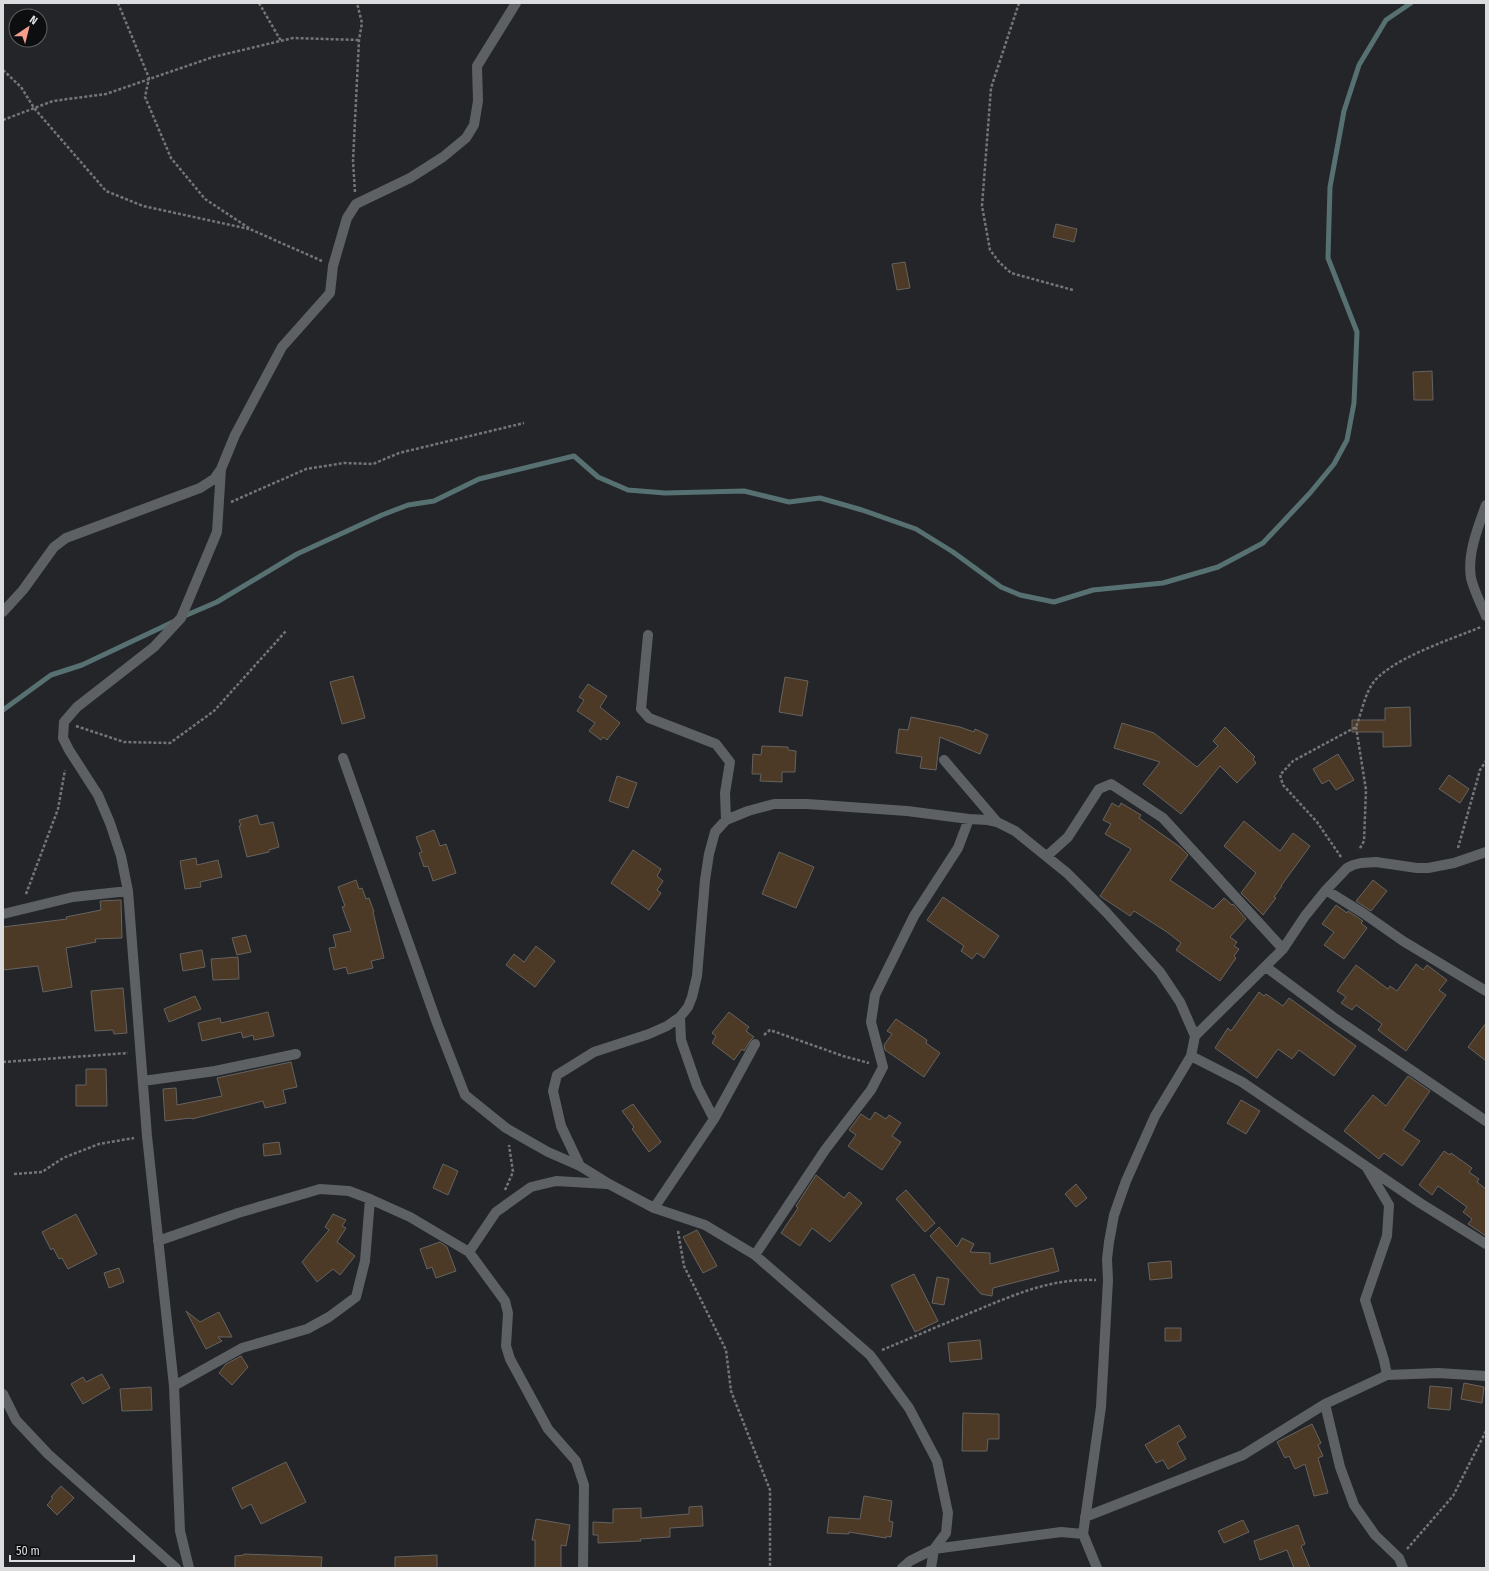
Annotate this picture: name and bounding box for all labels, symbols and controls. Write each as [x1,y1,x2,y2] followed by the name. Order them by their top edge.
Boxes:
[8,8,48,48] north arrow
[27,13,40,27] text: N
[10,1537,134,1563] scale bar
[16,1544,40,1558] text: 50 m

